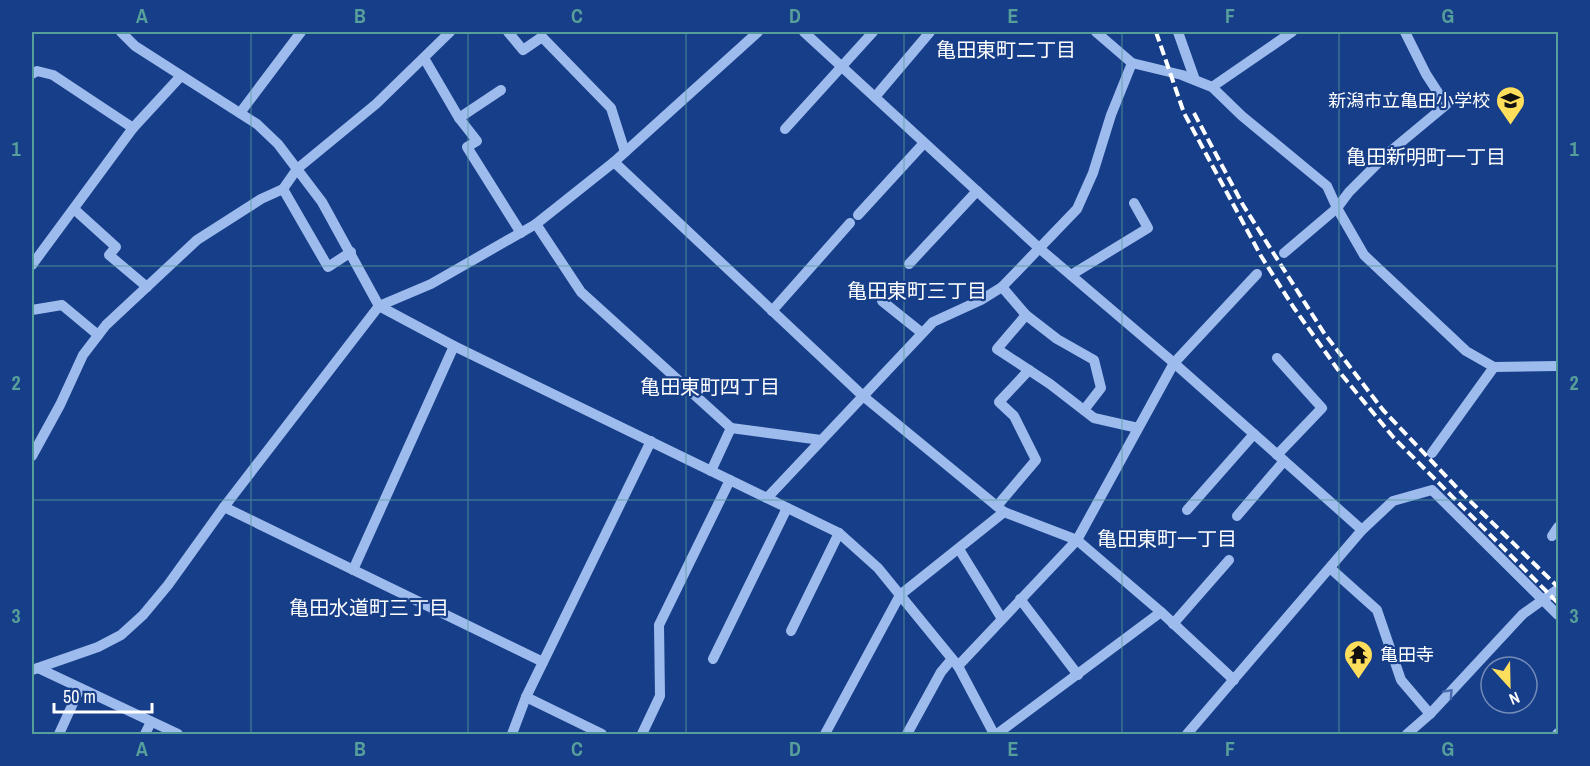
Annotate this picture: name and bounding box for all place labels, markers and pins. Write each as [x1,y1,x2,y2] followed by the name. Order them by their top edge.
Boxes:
[1495,84,1527,126] school or university icon: 新潟市立亀田小学校
[1328,88,1490,113] place label: 新潟市立亀田小学校
[1343,638,1375,680] temple icon: 亀田寺
[1380,642,1434,667] place label: 亀田寺

